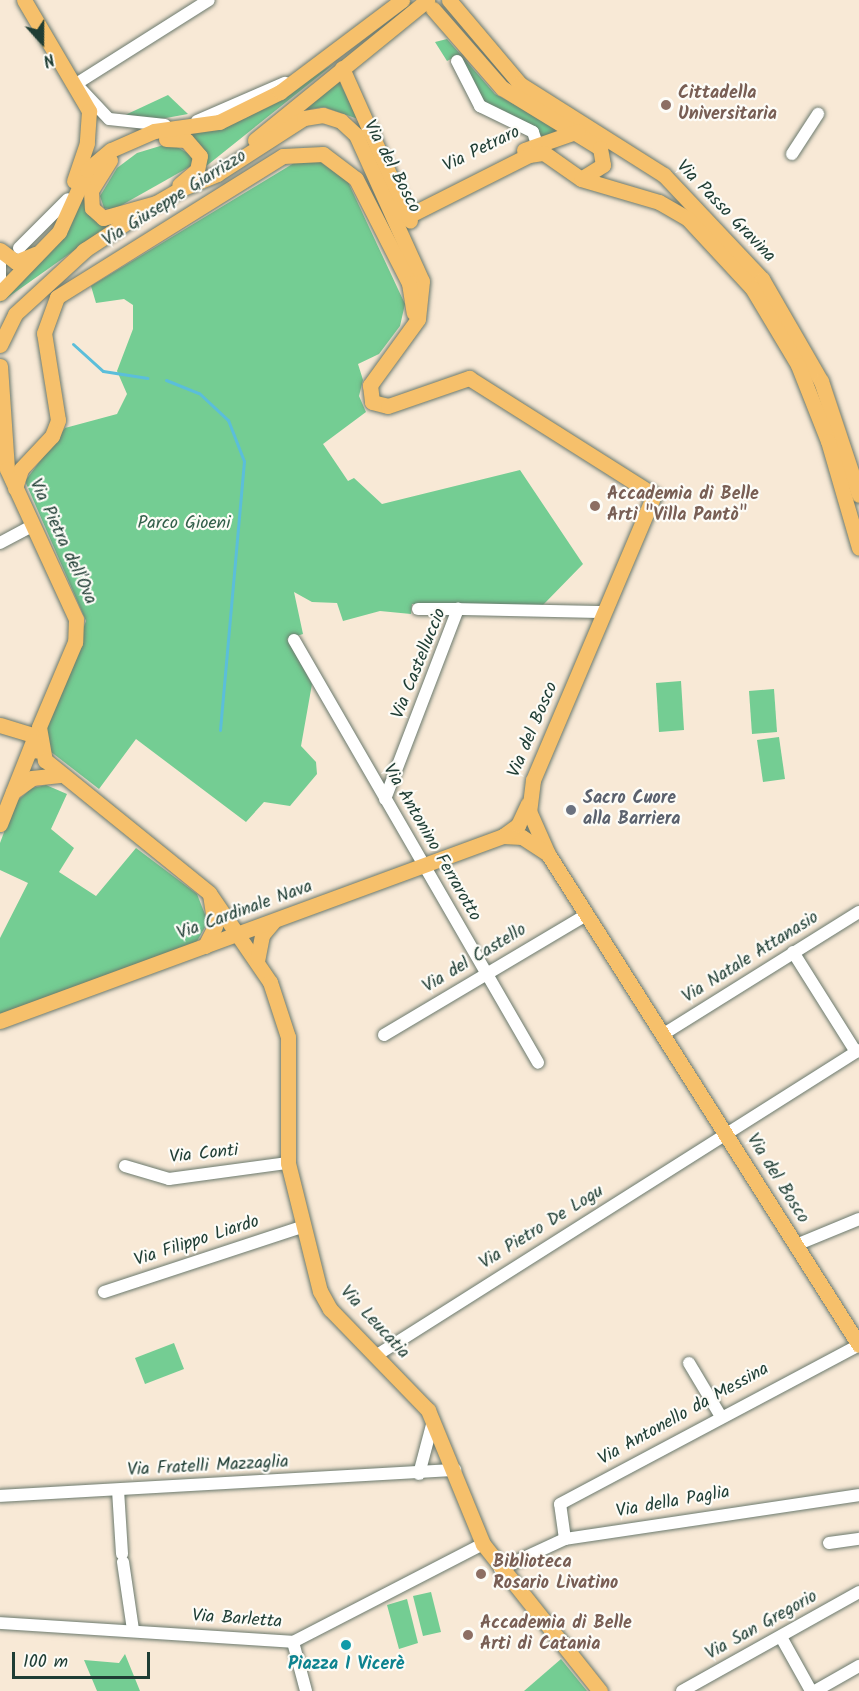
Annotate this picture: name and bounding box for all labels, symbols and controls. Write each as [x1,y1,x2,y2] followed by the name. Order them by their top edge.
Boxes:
[12,12,72,72] north arrow
[39,46,58,73] text: N
[678,84,777,127] place label: Cittadella Universitaria
[659,98,673,112] marker: Cittadella Universitaria
[358,117,424,217] street label: Via del Bosco
[440,122,524,178] street label: Via Petraro
[99,146,251,252] street label: Via Giuseppe Giarrizzo
[671,156,779,268] street label: Via Passo Gravina
[24,476,100,608] street label: Via Pietra dell'Ova
[607,485,759,528] place label: Accademia di Belle Arti "Villa Pantò"
[588,499,602,513] marker: Accademia di Belle Arti "Villa Pantò"
[138,513,230,535] park label: Parco Gioeni
[388,606,452,722] street label: Via Castelluccio
[504,679,564,781] street label: Via del Bosco
[377,760,485,926] street label: Via Antonino Ferrarotto
[583,789,680,832] place label: Sacro Cuore alla Barriera
[564,803,578,817] marker: Sacro Cuore alla Barriera
[174,876,316,946] street label: Via Cardinale Nava
[679,907,823,1009] street label: Via Natale Attanasio
[419,920,531,998] street label: Via del Castello
[741,1130,813,1228] street label: Via del Bosco
[168,1141,240,1169] street label: Via Conti
[476,1181,608,1275] street label: Via Pietro De Logu
[132,1212,262,1272] street label: Via Filippo Liardo
[335,1282,413,1364] street label: Via Leucatia
[595,1359,773,1471] street label: Via Antonello da Messina
[127,1452,289,1482] street label: Via Fratelli Mazzaglia
[615,1482,731,1524] street label: Via della Paglia
[493,1553,618,1596] place label: Biblioteca Rosario Livatino
[474,1567,488,1581] marker: Biblioteca Rosario Livatino
[702,1586,822,1666] street label: Via San Gregorio
[191,1606,283,1634] street label: Via Barletta
[480,1614,632,1656] place label: Accademia di Belle Arti di Catania
[461,1628,475,1642] marker: Accademia di Belle Arti di Catania
[339,1638,353,1652] marker: Piazza I Vicerè
[15,1640,153,1678] scale bar
[23,1648,68,1677] text: 100 m
[288,1654,404,1676] place label: Piazza I Vicerè

